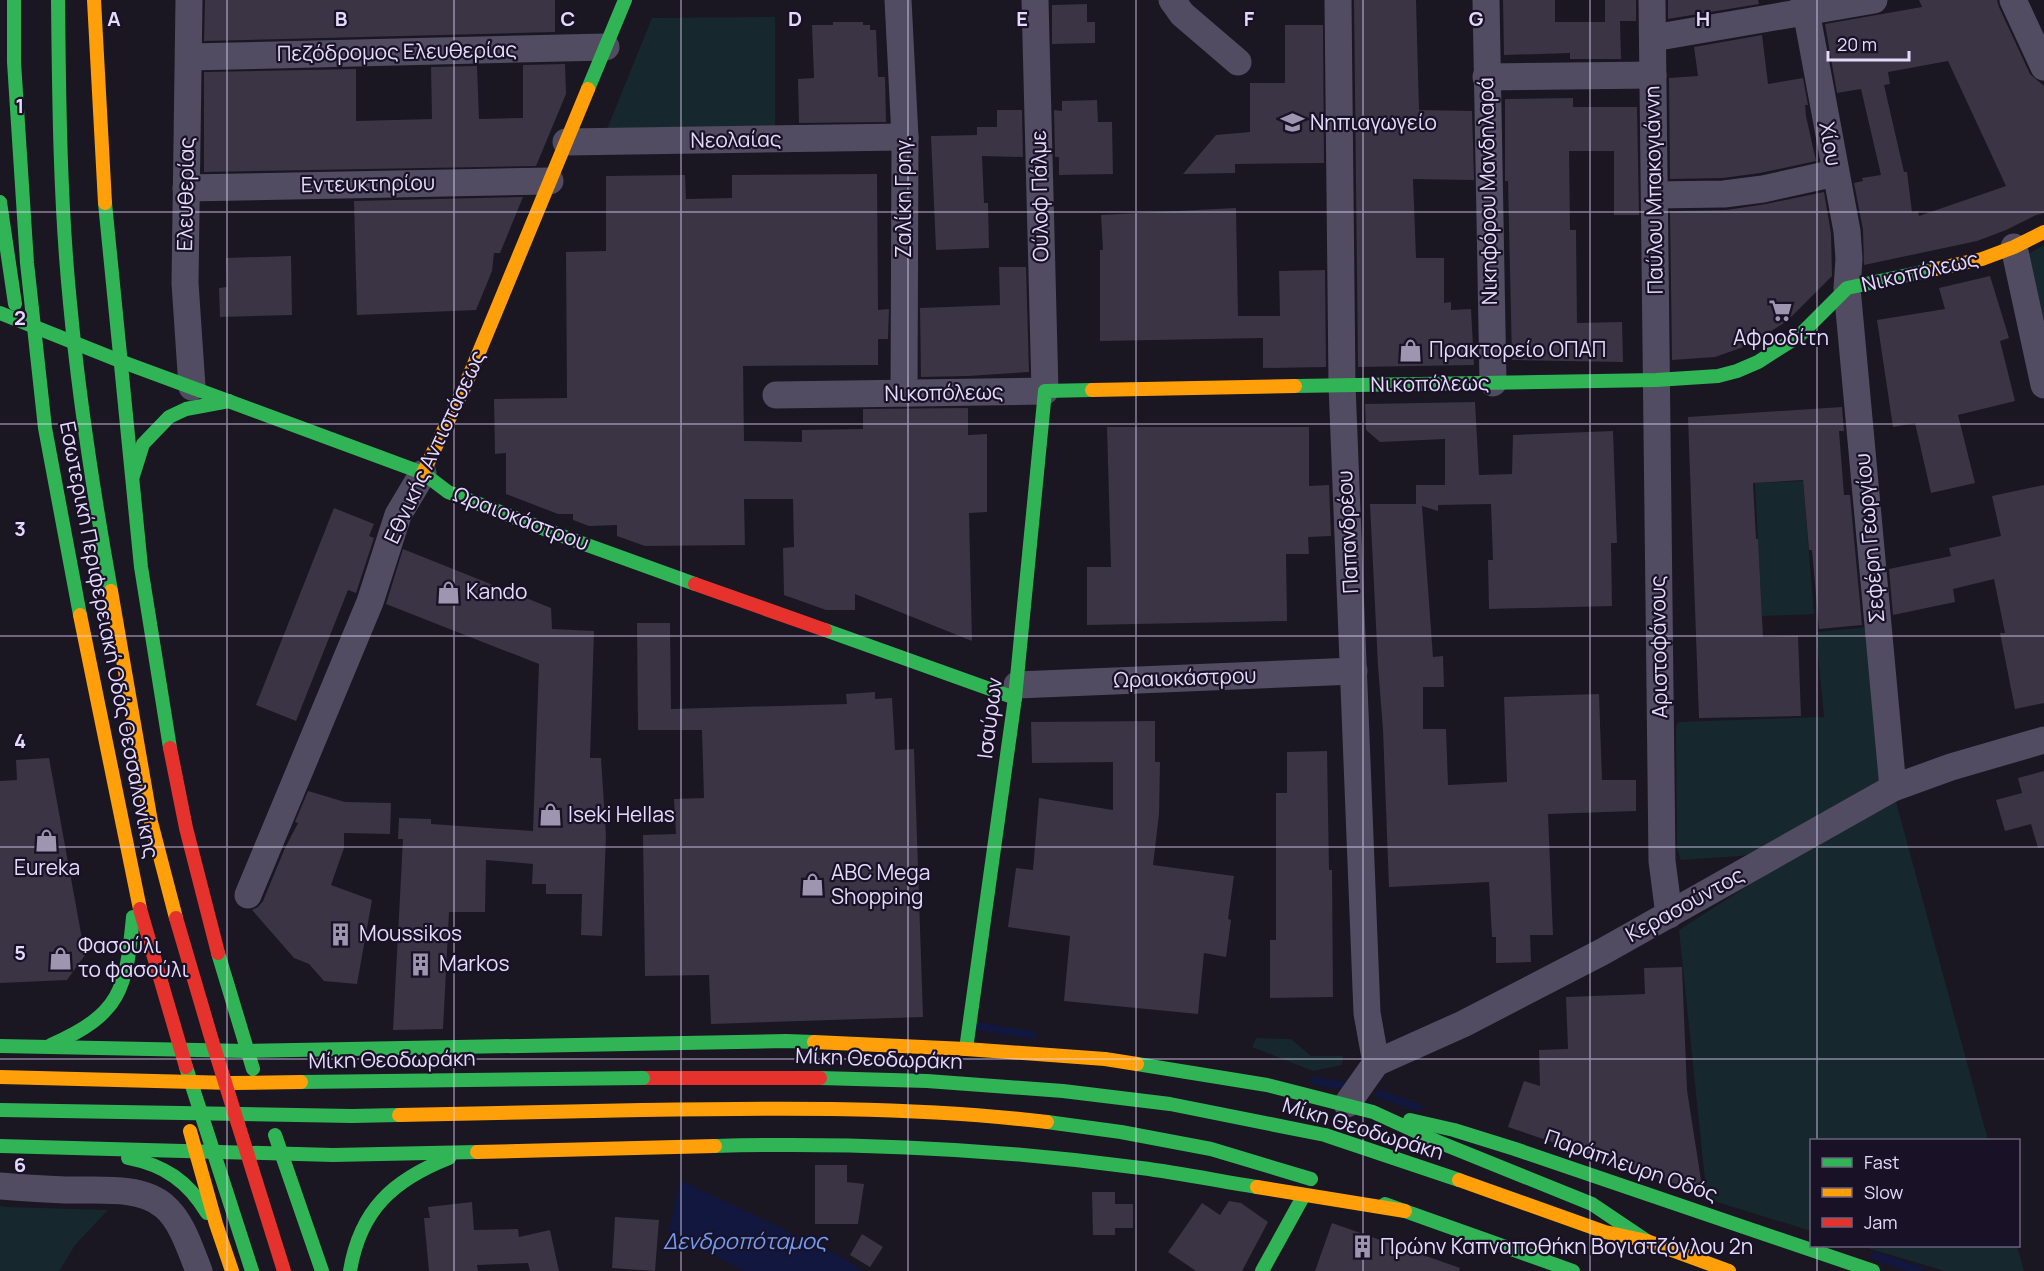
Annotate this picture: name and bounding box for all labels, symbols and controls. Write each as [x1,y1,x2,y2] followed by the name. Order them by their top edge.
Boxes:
[107,5,121,32] text: A
[335,5,348,32] text: B
[561,5,575,32] text: C
[788,5,802,32] text: D
[1016,5,1028,32] text: E
[1244,5,1255,32] text: F
[1469,5,1484,32] text: G
[1696,5,1710,32] text: H
[1828,24,1909,62] scale bar
[1837,32,1877,56] text: 20 m
[277,35,517,67] street label: Πεζόδρομος Ελευθερίας
[1471,77,1503,305] street label: Νικηφόρου Μανδηλαρά
[1637,85,1669,295] street label: Παύλου Μπακογιάννη
[16,92,24,119] text: 1
[1310,108,1437,136] place label: Νηπιαγωγείο
[1279,110,1305,136] school or university icon: Νηπιαγωγείο
[1813,120,1849,168] street label: Χίου
[690,124,782,154] street label: Νεολαίας
[1024,130,1054,262] street label: Ούλοφ Πάλμε
[889,136,917,258] street label: Ζαλίκη Γρηγ.
[170,137,200,251] street label: Ελευθερίας
[301,168,435,198] street label: Εντευκτηρίου
[1859,244,1981,298] street label: Νικοπόλεως
[1768,297,1794,323] supermarket icon: Αφροδίτη
[14,304,26,331] text: 2
[1733,323,1829,351] place label: Αφροδίτη
[1429,335,1606,363] place label: Πρακτορείο ΟΠΑΠ
[1398,337,1424,363] shop icon: Πρακτορείο ΟΠΑΠ
[377,345,491,548] street label: Εθνικής Αντιστάσεως
[1370,368,1490,398] street label: Νικοπόλεως
[884,377,1004,407] street label: Νικοπόλεως
[54,419,166,861] street label: Εσωτερική Περιφερειακή Οδός Θεσσαλονίκης
[1848,452,1890,624] street label: Σεφέρη Γεωργίου
[1330,470,1364,594] street label: Παπανδρέου
[450,479,593,557] street label: Ωραιοκάστρου
[14,515,26,542] text: 3
[1643,575,1673,719] street label: Αριστοφάνoυς
[466,577,527,605] place label: Kando
[435,579,461,605] shop icon: Kando
[1113,661,1257,693] street label: Ωραιοκάστρου
[970,675,1008,760] street label: Ισαύρων
[14,727,26,754] text: 4
[568,800,675,828] place label: Iseki Hellas
[537,802,563,828] shop icon: Iseki Hellas
[34,827,60,853] shop icon: Eureka
[14,853,80,881] place label: Eureka
[831,858,930,910] place label: ABC Mega Shopping
[1620,860,1749,948] street label: Κερασούντος
[800,872,826,898] shop icon: ABC Mega Shopping
[359,919,462,947] place label: Moussikos
[328,921,354,947] building icon: Moussikos
[78,931,189,983] place label: Φασούλι το φασούλι
[14,939,26,966] text: 5
[47,945,73,971] shop icon: Φασούλι το φασούλι
[439,949,509,977] place label: Markos
[408,951,434,977] building icon: Markos
[795,1041,963,1075] street label: Μίκη Θεοδωράκη
[308,1044,476,1074] street label: Μίκη Θεοδωράκη
[1279,1090,1447,1166] street label: Μίκη Θεοδωράκη
[1541,1122,1722,1208] street label: Παράπλευρη Οδός
[1810,1139,2020,1247] legend
[1864,1150,1899,1174] text: Fast
[14,1151,26,1178] text: 6
[1864,1180,1904,1204] text: Slow
[1864,1210,1898,1234] text: Jam
[663,1226,829,1256] water label: Δενδροπόταμος
[1380,1232,1753,1260] place label: Πρώην Καπναποθήκη Βογιατζόγλου 2η
[1349,1234,1375,1260] building icon: Πρώην Καπναποθήκη Βογιατζόγλου 2η

